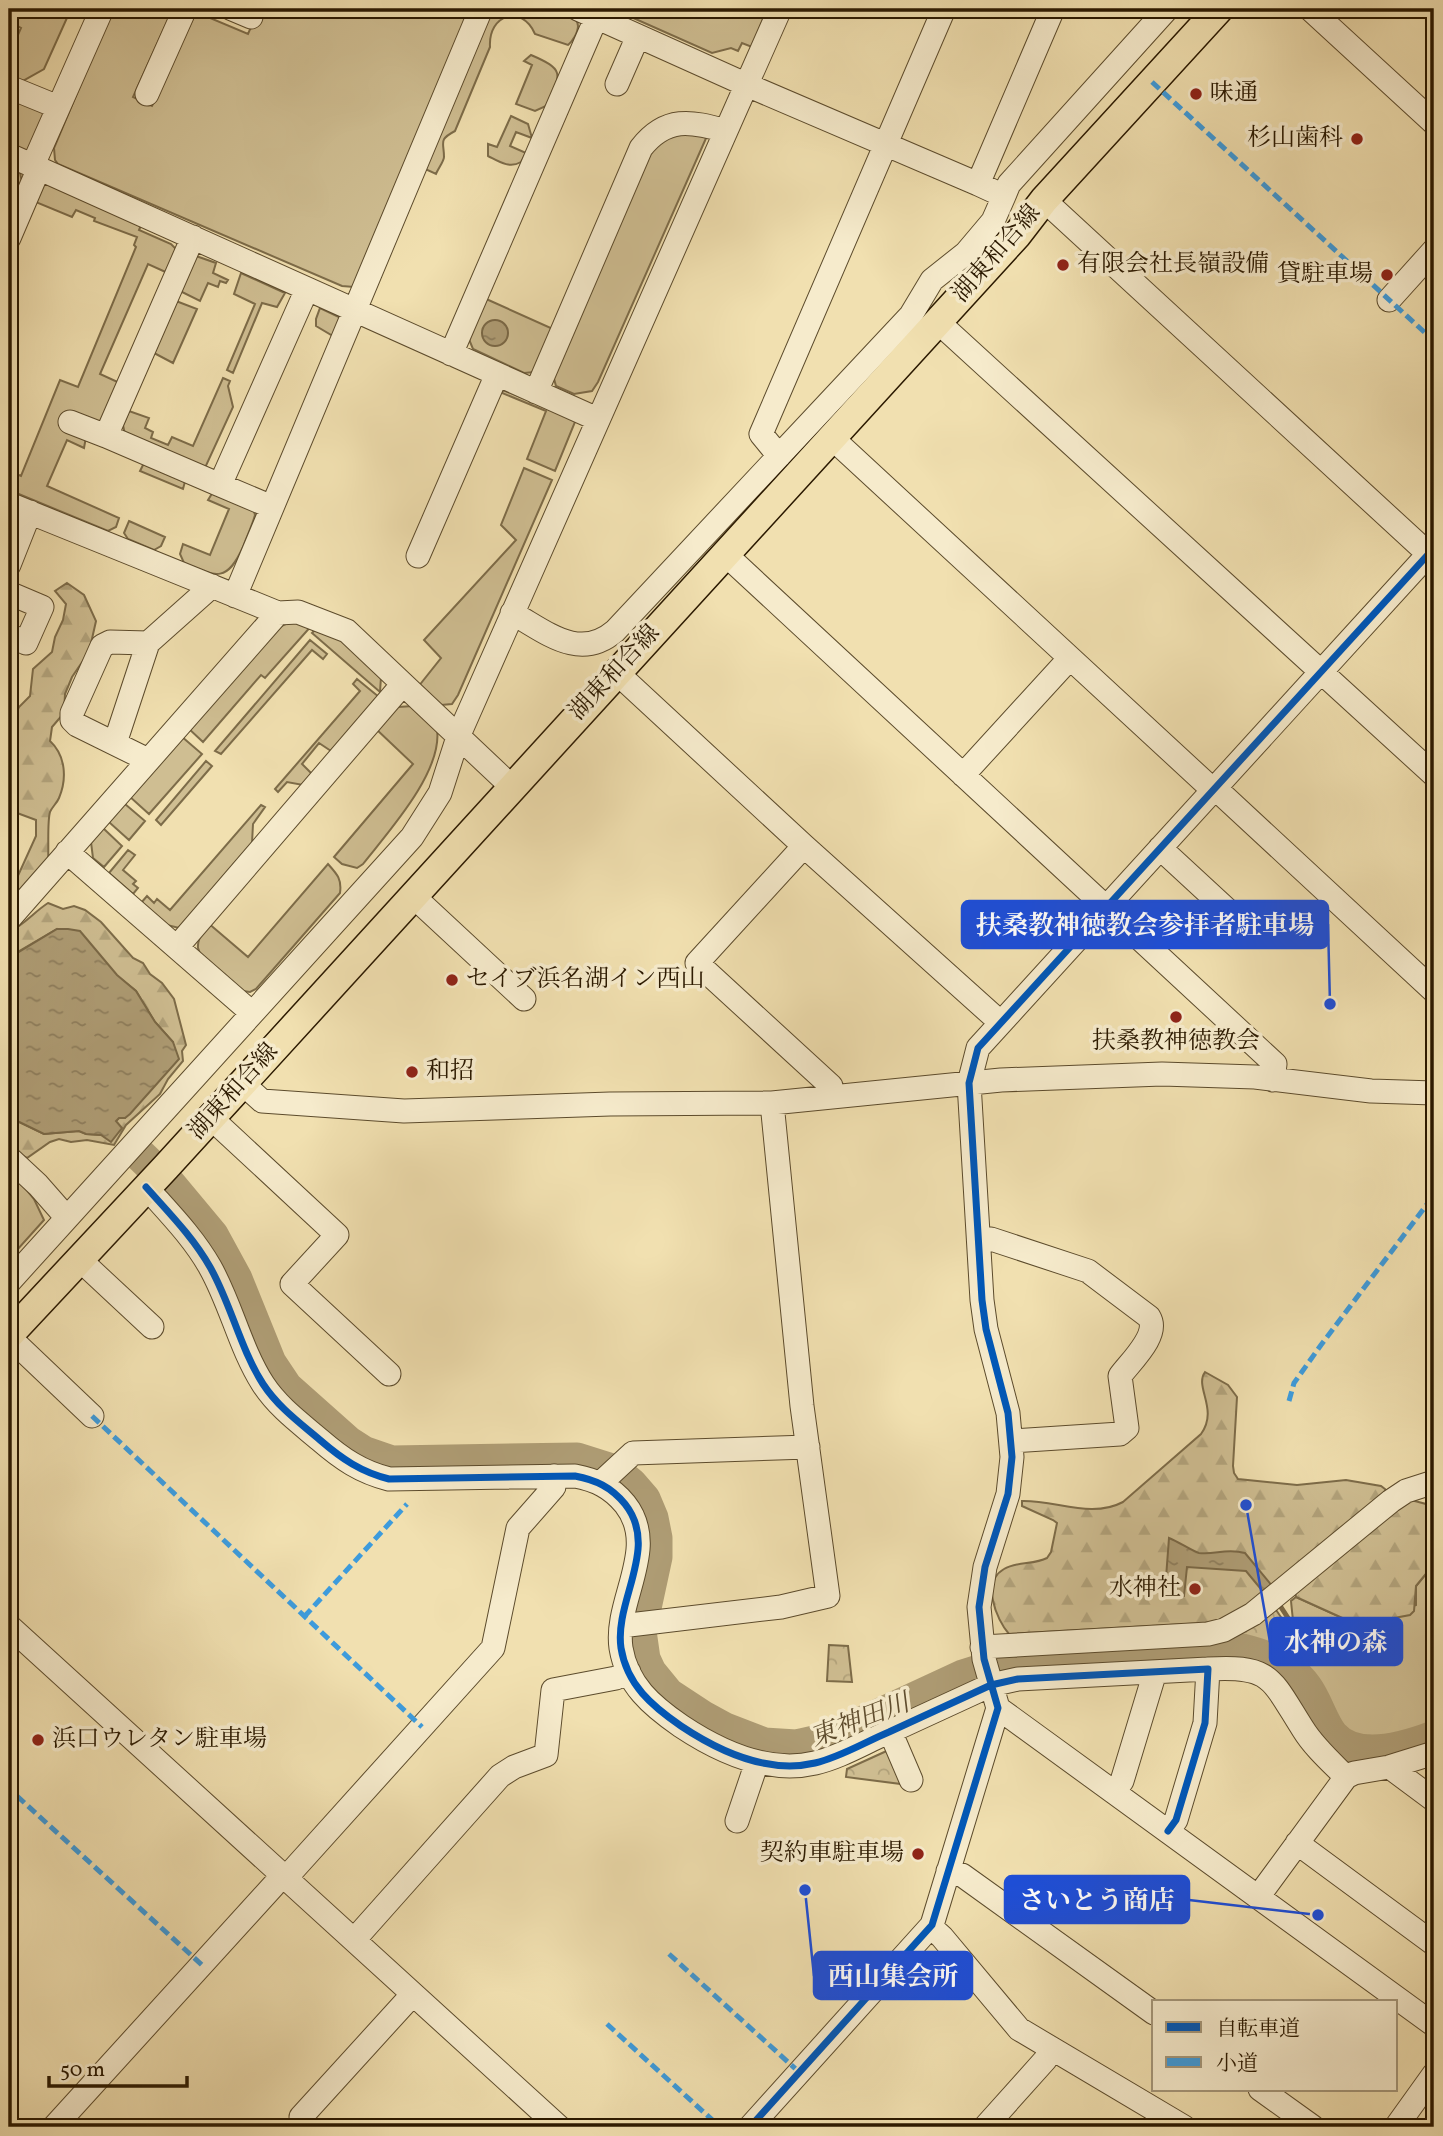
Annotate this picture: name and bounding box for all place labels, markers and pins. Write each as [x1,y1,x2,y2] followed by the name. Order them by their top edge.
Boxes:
[1210,77,1258,111] place label: 味通
[1188,86,1204,102] marker: 味通
[1247,122,1343,156] place label: 杉山歯科
[1349,131,1365,147] marker: 杉山歯科
[1077,248,1269,282] place label: 有限会社長嶺設備
[1055,257,1071,273] marker: 有限会社長嶺設備
[1277,258,1373,292] place label: 貸駐車場
[1379,267,1395,283] marker: 貸駐車場
[962,901,1328,948] callout: 扶桑教神徳教会参拝者駐車場
[466,963,705,997] place label: セイブ浜名湖イン西山
[444,972,460,988] marker: セイブ浜名湖イン西山
[1168,1009,1184,1025] marker: 扶桑教神徳教会
[1092,1025,1260,1059] place label: 扶桑教神徳教会
[426,1055,474,1089] place label: 和招
[404,1064,420,1080] marker: 和招
[1109,1572,1181,1606] place label: 水神社
[1187,1581,1203,1597] marker: 水神社
[1270,1618,1402,1665] callout: 水神の森
[52,1723,267,1757] place label: 浜口ウレタン駐車場
[30,1732,46,1748] marker: 浜口ウレタン駐車場
[760,1837,904,1871] place label: 契約車駐車場
[910,1846,926,1862] marker: 契約車駐車場
[1005,1876,1189,1923] callout: さいとう商店
[814,1952,972,1999] callout: 西山集会所

